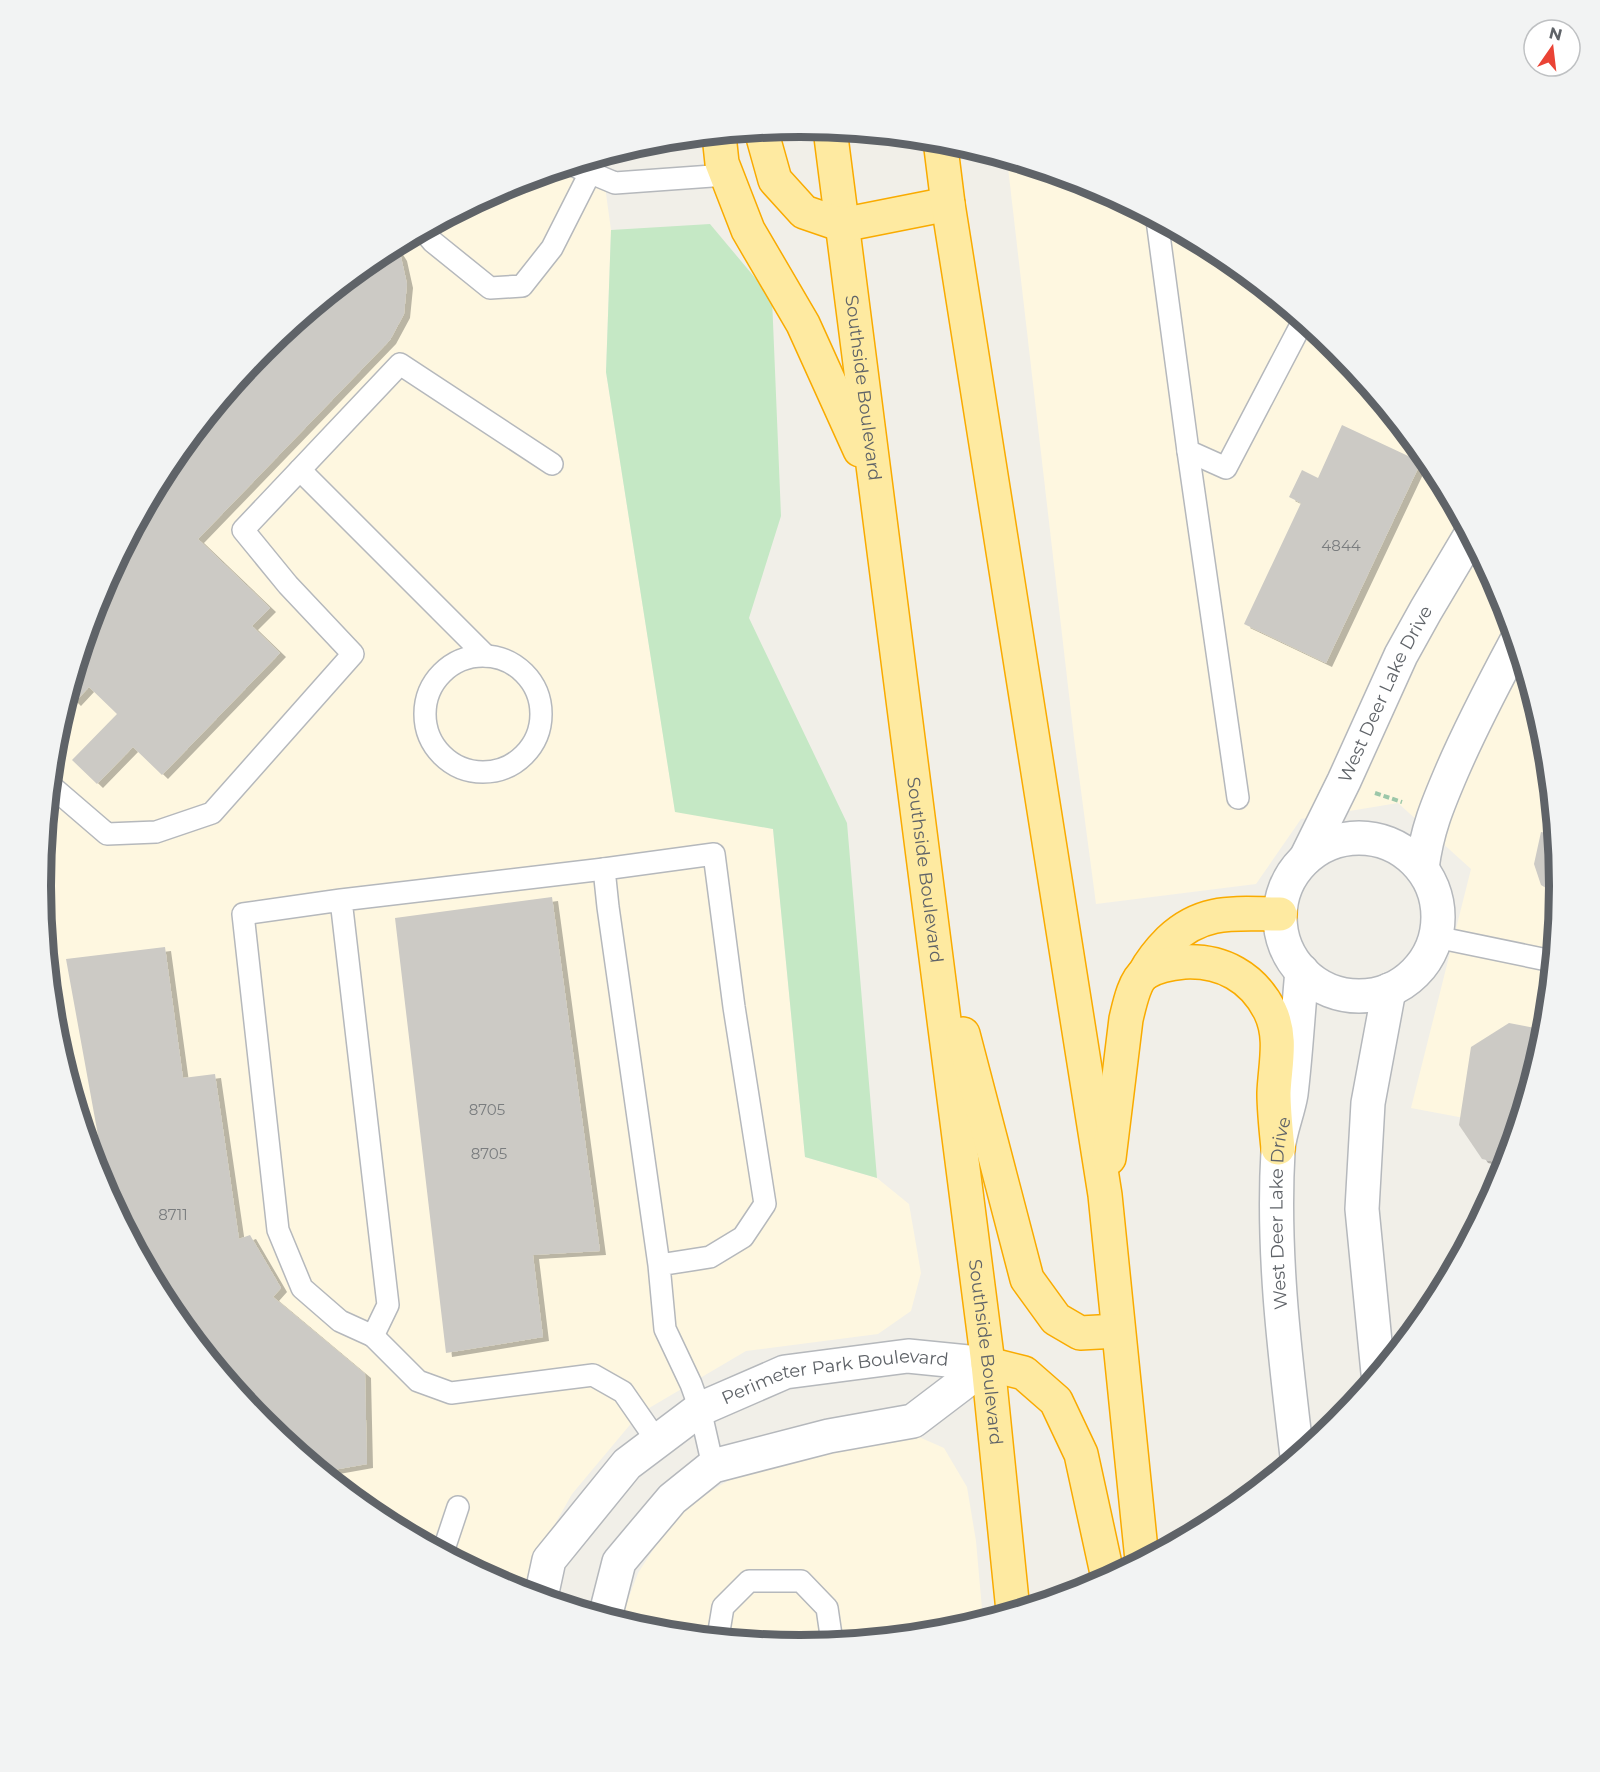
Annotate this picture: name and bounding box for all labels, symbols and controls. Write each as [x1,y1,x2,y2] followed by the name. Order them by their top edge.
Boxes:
[1522,18,1582,78] north arrow
[1547,23,1564,45] text: N
[840,294,886,482] street label: Southside Boulevard
[1321,536,1361,555] house number: 4844
[1334,602,1437,786] street label: West Deer Lake Drive
[902,776,948,964] street label: Southside Boulevard
[469,1100,505,1119] house number: 8705
[1265,1114,1296,1311] street label: West Deer Lake Drive
[471,1144,507,1163] house number: 8705
[158,1205,188,1224] house number: 8711
[964,1258,1007,1446] street label: Southside Boulevard
[718,1345,950,1409] street label: Perimeter Park Boulevard

